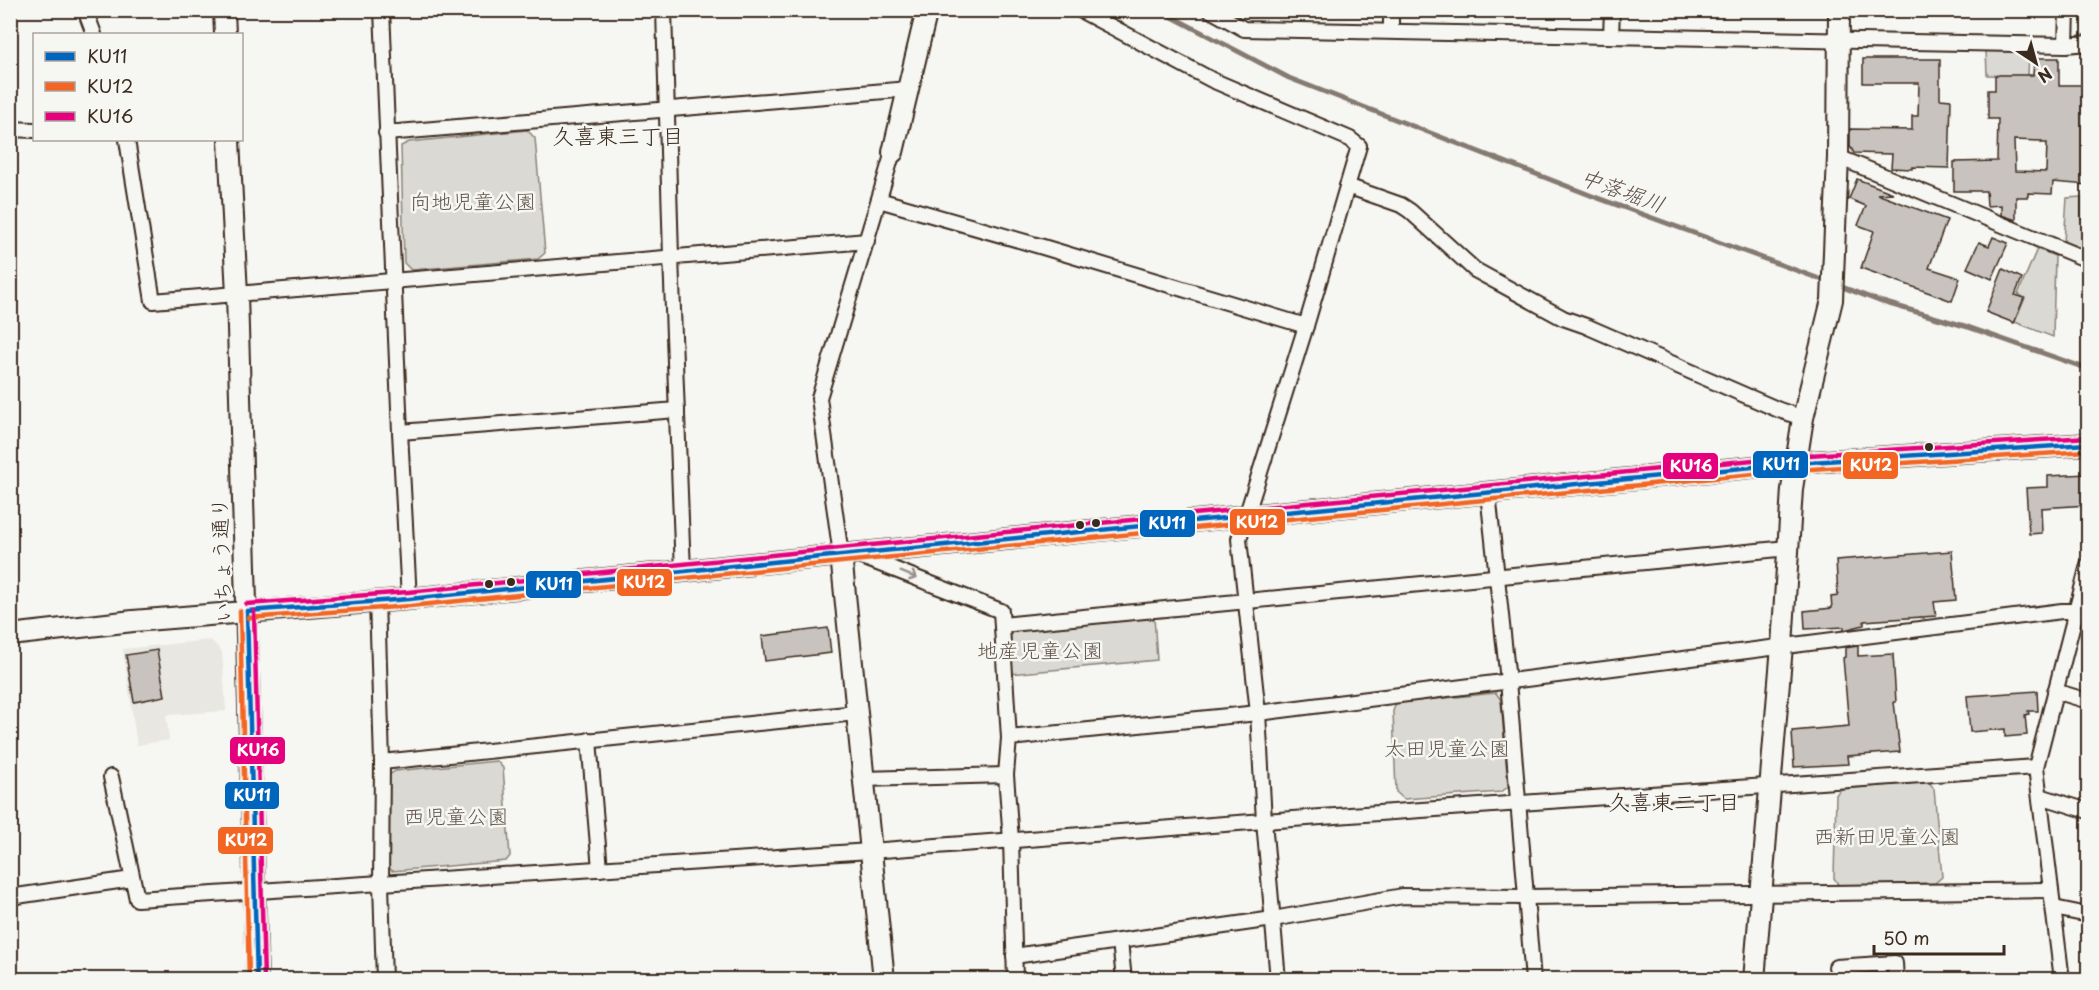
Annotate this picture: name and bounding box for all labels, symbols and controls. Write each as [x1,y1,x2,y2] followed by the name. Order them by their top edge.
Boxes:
[33,33,243,141] legend
[2006,33,2066,93] north arrow
[87,42,127,69] text: KU11
[2033,63,2058,89] text: N
[87,72,133,99] text: KU12
[87,102,133,129] text: KU16
[552,118,684,151] district label: 久喜東三丁目
[1576,158,1670,220] water label: 中落堀川
[410,184,536,216] park label: 向地児童公園
[1923,441,1935,453] unlabelled marker
[1752,450,1809,479] line badge: KU11
[1762,451,1800,475] text: KU11
[1842,451,1899,480] line badge: KU12
[1662,452,1719,480] line badge: KU16
[1850,452,1892,476] text: KU12
[1670,453,1712,477] text: KU16
[202,496,238,624] street label: いちょう通り
[1229,508,1286,536] line badge: KU12
[1139,509,1196,538] line badge: KU11
[1236,509,1278,533] text: KU12
[1148,510,1186,534] text: KU11
[1090,517,1102,529] unlabelled marker
[1074,519,1086,531] unlabelled marker
[616,568,673,597] line badge: KU12
[623,569,665,593] text: KU12
[525,570,582,599] line badge: KU11
[899,570,918,581] one-way arrow
[535,571,573,595] text: KU11
[505,576,517,588] unlabelled marker
[483,578,495,590] unlabelled marker
[977,633,1103,665] park label: 地産児童公園
[1384,731,1510,763] park label: 太田児童公園
[229,736,286,765] line badge: KU16
[237,737,279,761] text: KU16
[224,781,280,810] line badge: KU11
[233,782,271,806] text: KU11
[1608,784,1740,817] district label: 久喜東二丁目
[404,799,509,831] park label: 西児童公園
[1814,819,1961,851] park label: 西新田児童公園
[217,826,274,855] line badge: KU12
[225,827,267,851] text: KU12
[1874,918,2004,956] scale bar
[1883,924,1930,951] text: 50 m

